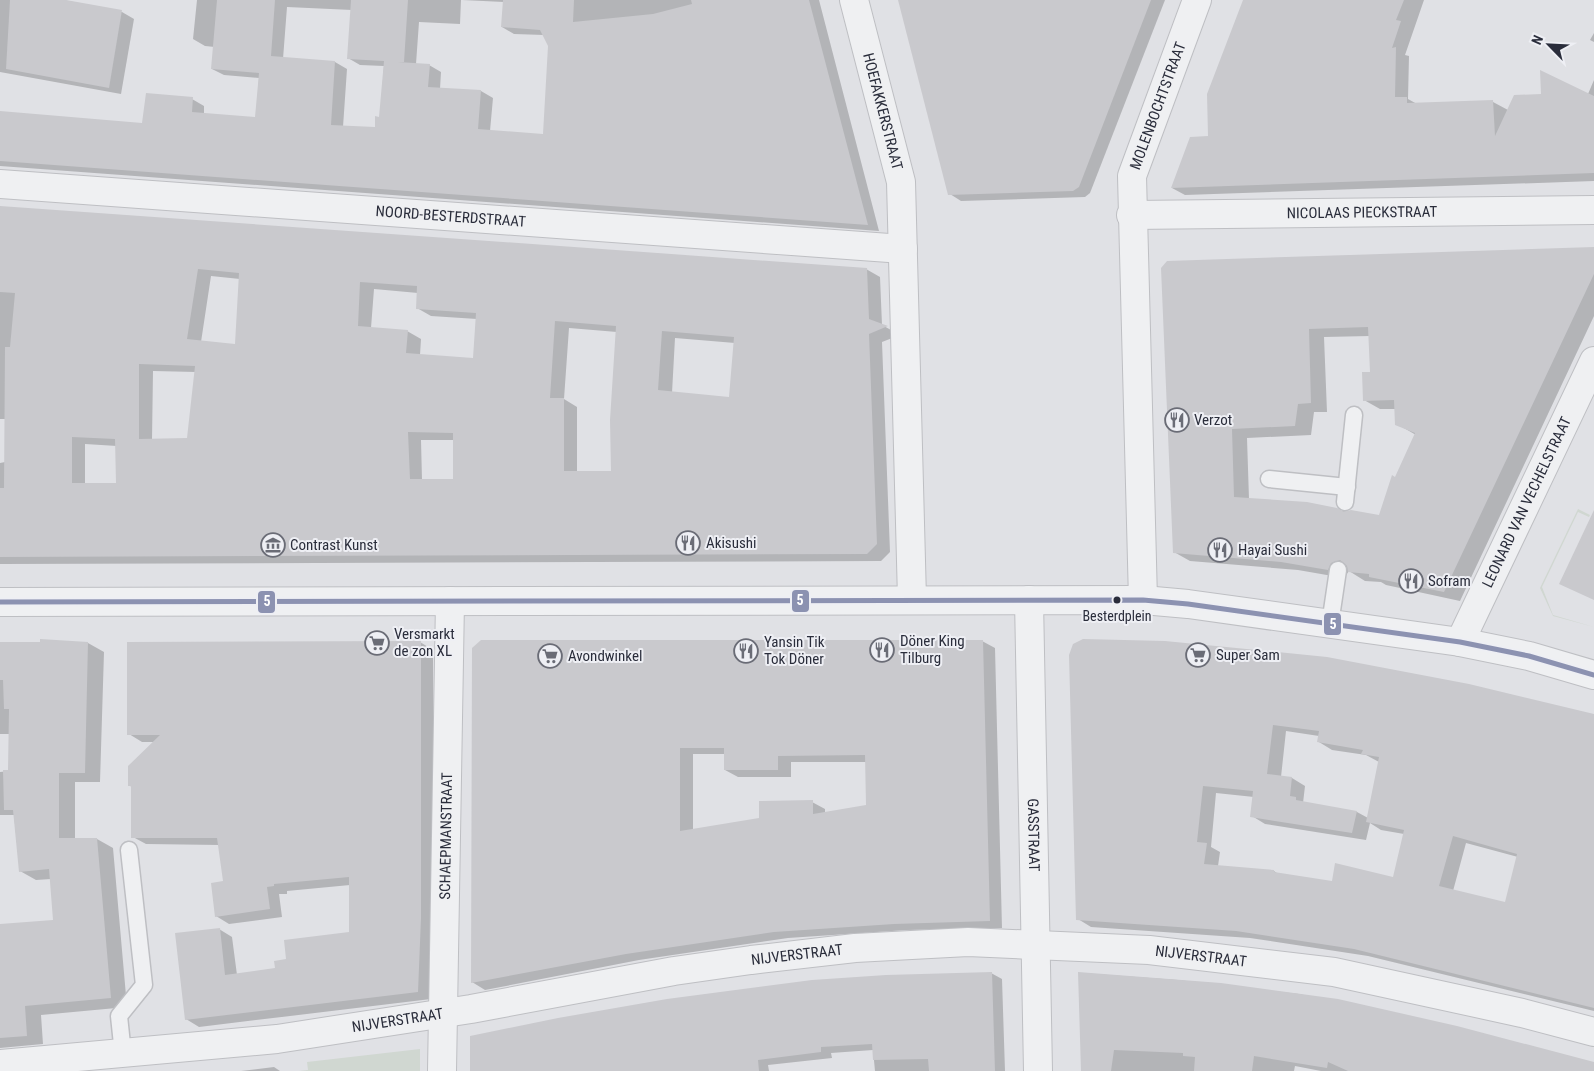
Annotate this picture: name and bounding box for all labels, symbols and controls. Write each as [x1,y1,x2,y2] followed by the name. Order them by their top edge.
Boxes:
[1524,20,1574,70] north arrow
[1528,33,1546,47] text: N
[1126,39,1190,172] street label: MOLENBOCHTSTRAAT
[859,51,907,172] street label: HOEFAKKERSTRAAT
[375,202,527,231] street label: NOORD-BESTERDSTRAAT
[1287,203,1437,222] street label: NICOLAAS PIECKSTRAAT
[1164,407,1190,433] restaurant icon: Verzot
[1194,411,1232,429] place label: Verzot
[1478,414,1575,590] street label: LEONARD VAN VECHELSTRAAT
[675,530,701,556] restaurant icon: Akisushi
[260,532,286,558] museum icon: Contrast Kunst
[706,534,756,552] place label: Akisushi
[290,536,378,554] place label: Contrast Kunst
[1207,537,1233,563] restaurant icon: Hayai Sushi
[1238,541,1307,559] place label: Hayai Sushi
[1398,568,1424,594] restaurant icon: Sofram
[1428,572,1471,590] place label: Sofram
[791,589,810,613] line badge: 5
[257,590,276,614] line badge: 5
[796,592,804,608] text: 5
[263,593,271,609] text: 5
[1112,595,1122,605] marker: Besterdplein
[1082,608,1152,624] place label: Besterdplein
[1323,612,1342,636] line badge: 5
[1329,616,1337,632] text: 5
[394,625,455,660] place label: Versmarkt de zon XL
[364,630,390,656] supermarket icon: Versmarkt de zon XL
[900,632,965,667] place label: Döner King Tilburg
[764,633,825,668] place label: Yansin Tik Tok Döner
[869,637,895,663] restaurant icon: Döner King Tilburg
[733,638,759,664] restaurant icon: Yansin Tik Tok Döner
[1185,642,1211,668] supermarket icon: Super Sam
[537,643,563,669] supermarket icon: Avondwinkel
[1216,646,1280,664] place label: Super Sam
[568,647,642,665] place label: Avondwinkel
[436,772,456,900] street label: SCHAEPMANSTRAAT
[1024,798,1043,872] street label: GASSTRAAT
[750,940,844,969] street label: NIJVERSTRAAT
[1154,942,1248,971] street label: NIJVERSTRAAT
[351,1004,444,1036] street label: NIJVERSTRAAT

